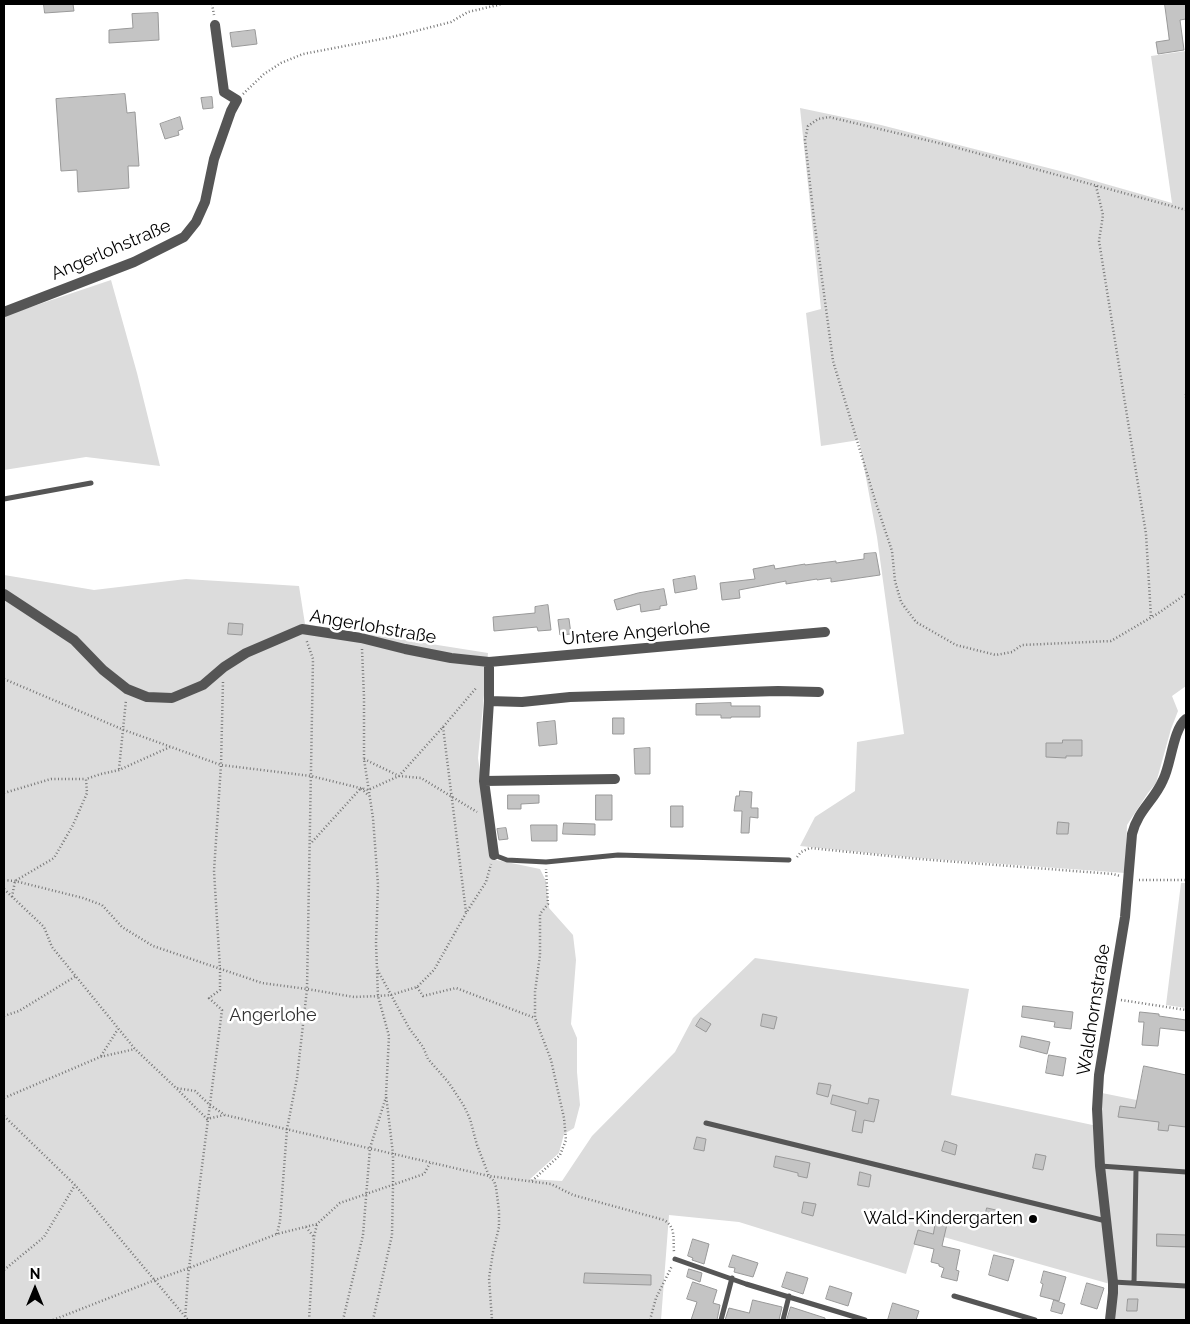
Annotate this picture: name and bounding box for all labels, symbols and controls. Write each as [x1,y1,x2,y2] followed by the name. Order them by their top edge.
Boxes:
[48,215,174,285] street label: Angerlohstraße
[308,605,438,649] street label: Angerlohstraße
[561,616,711,650] street label: Untere Angerlohe
[1073,943,1115,1077] street label: Waldhornstraße
[229,1005,317,1027] park label: Angerlohe
[864,1208,1023,1230] place label: Wald-Kindergarten
[1027,1213,1039,1225] marker: Wald-Kindergarten
[10,1264,60,1314] north arrow
[30,1266,40,1282] text: N

